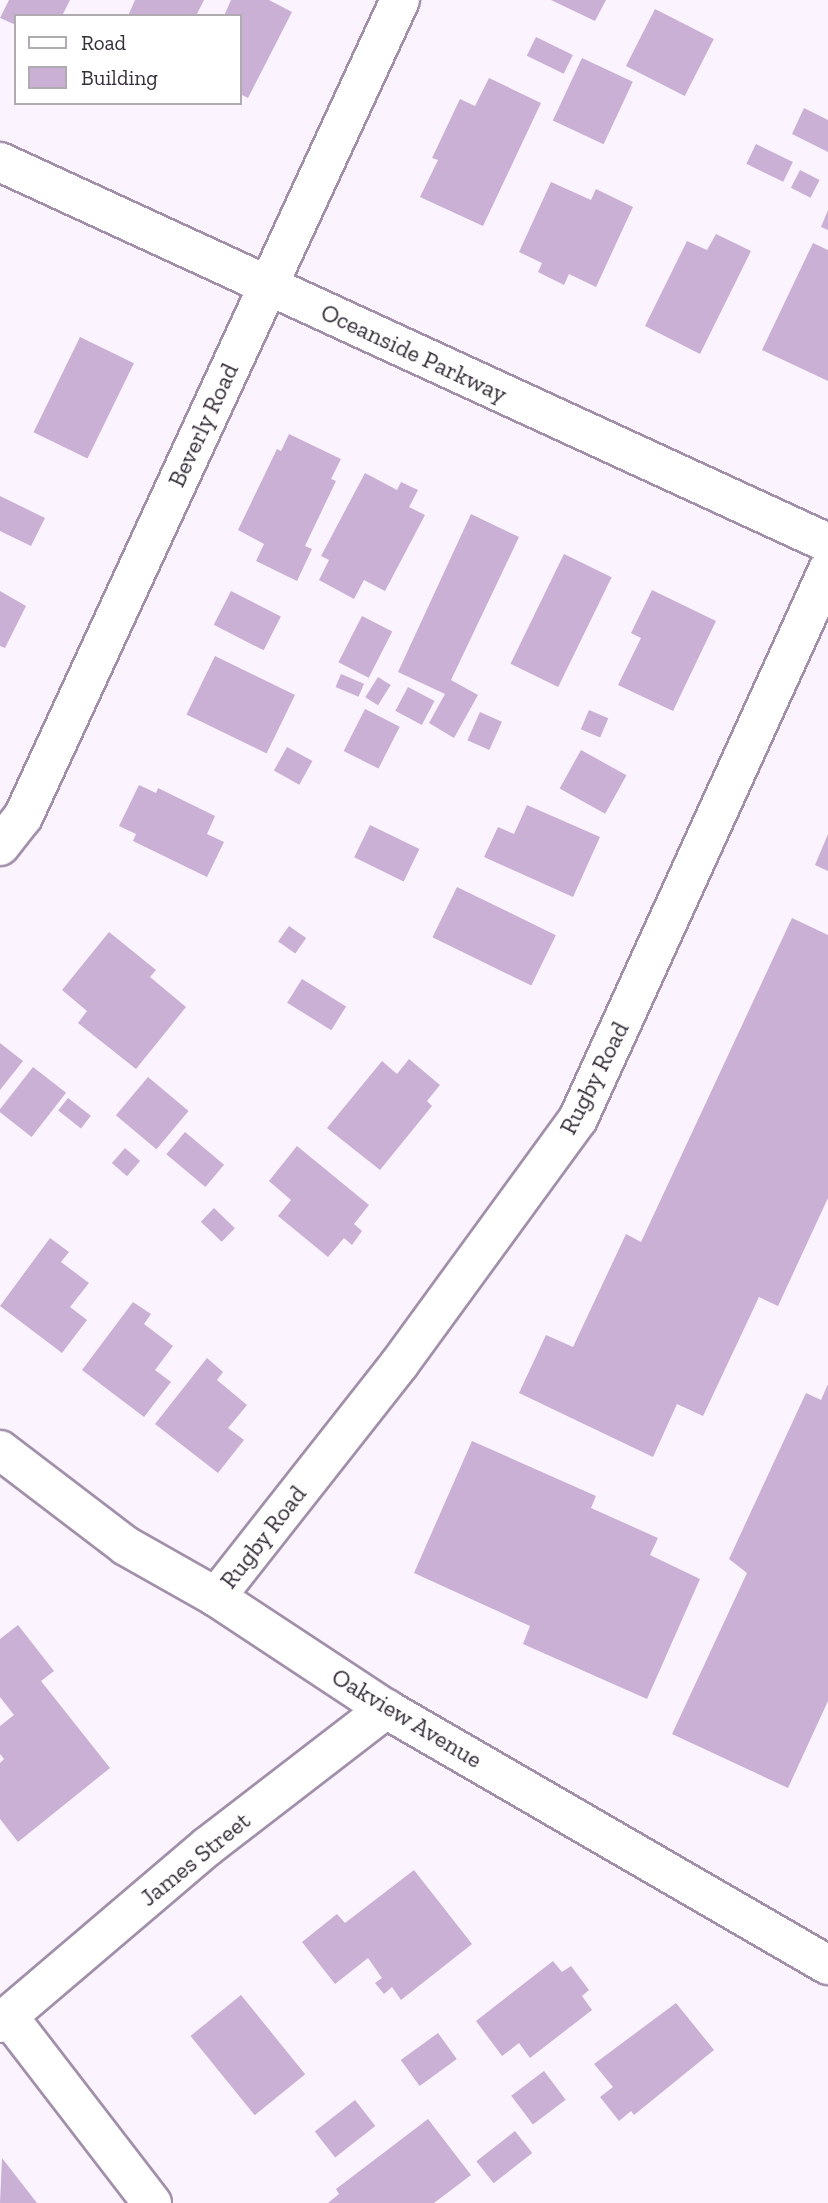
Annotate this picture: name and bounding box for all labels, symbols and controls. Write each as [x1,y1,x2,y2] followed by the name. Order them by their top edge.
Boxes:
[14,14,242,105] legend
[81,30,126,55] text: Road
[81,65,158,90] text: Building
[317,297,511,409] street label: Oceanside Parkway
[162,358,244,492] street label: Beverly Road
[553,1017,635,1139] street label: Rugby Road
[214,1480,312,1594] street label: Rugby Road
[326,1662,488,1774] street label: Oakview Avenue
[134,1806,256,1912] street label: James Street

